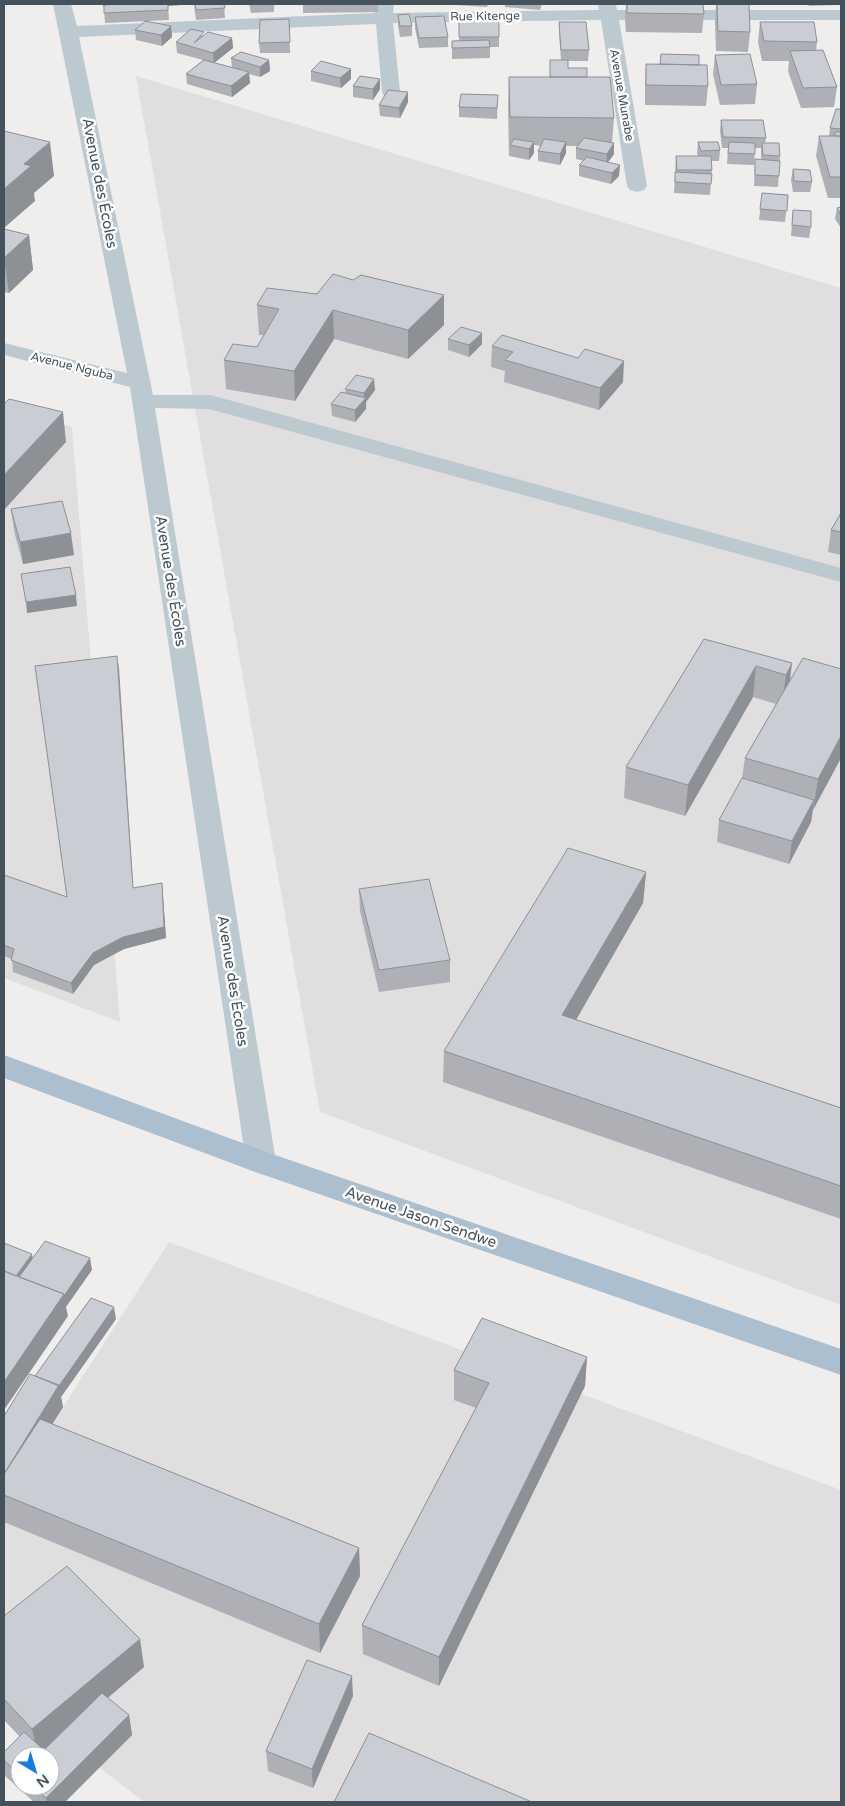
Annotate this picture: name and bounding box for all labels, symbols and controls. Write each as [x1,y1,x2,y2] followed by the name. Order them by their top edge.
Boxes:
[450,8,520,24] street label: Rue Kitenge
[607,48,637,142] street label: Avenue Munabe
[79,116,121,250] street label: Avenue des Écoles
[29,349,115,383] street label: Avenue Nguba
[152,514,190,648] street label: Avenue des Écoles
[214,914,252,1048] street label: Avenue des Écoles
[343,1183,499,1251] street label: Avenue Jason Sendwe
[10,1746,60,1796] north arrow
[33,1771,52,1791] text: N

